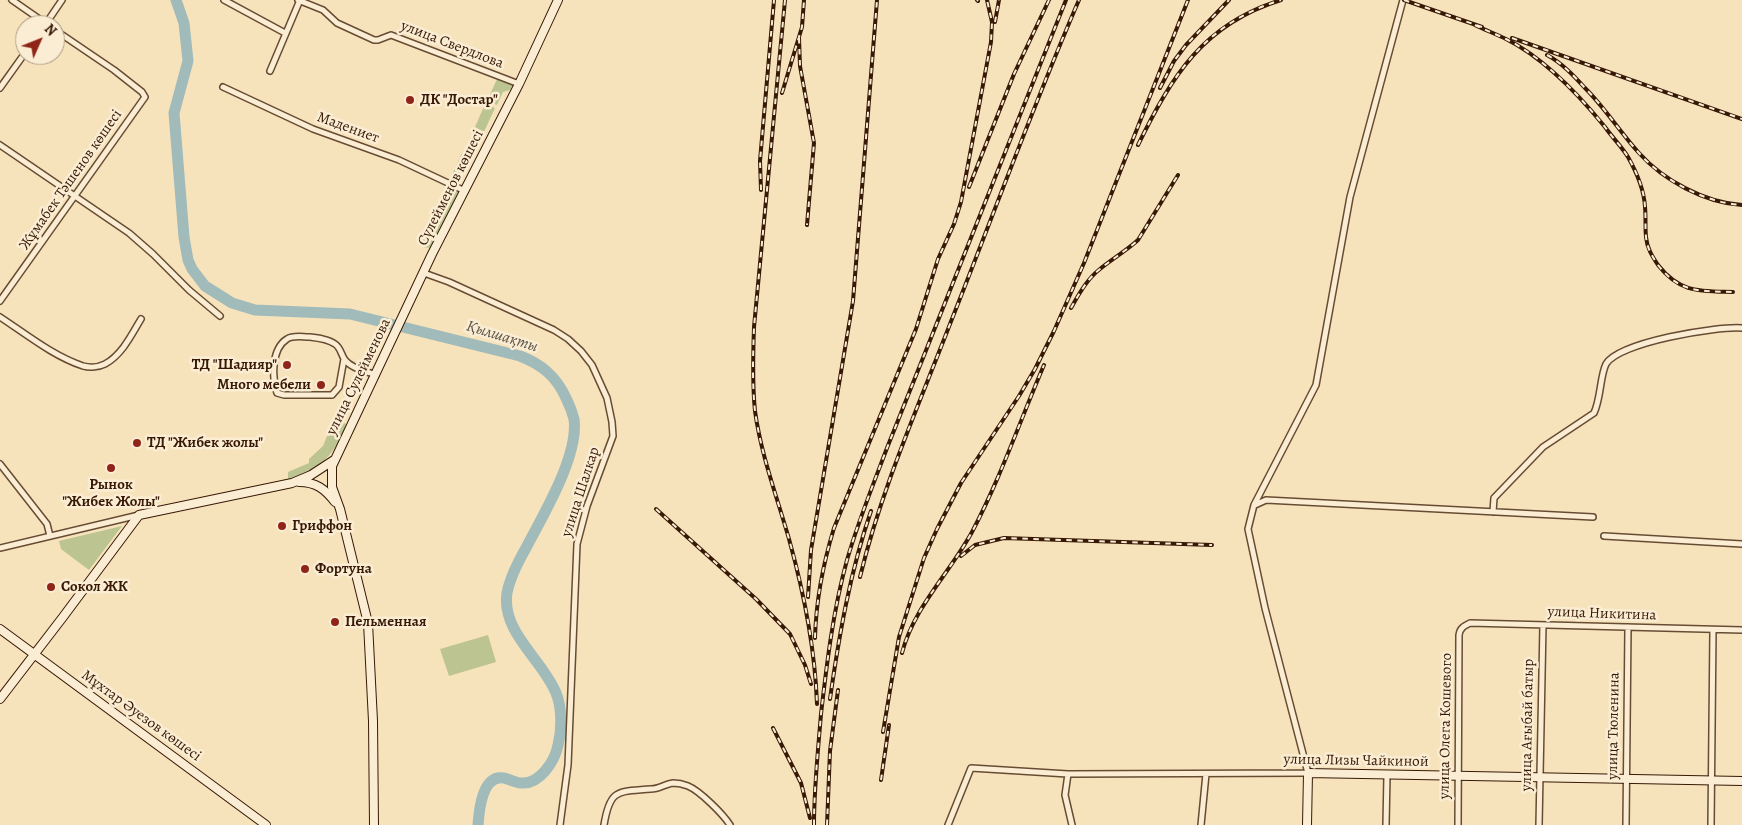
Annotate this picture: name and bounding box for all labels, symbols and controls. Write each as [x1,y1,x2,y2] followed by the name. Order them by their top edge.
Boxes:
[15,15,65,65] north arrow
[398,17,506,73] street label: улица Свердлова
[40,20,61,40] text: N
[420,91,498,109] place label: ДК "Достар"
[404,94,416,106] marker: ДК "Достар"
[16,106,126,254] street label: Жұмабек Тәшенов көшесі
[315,108,381,148] street label: Мадениет
[414,127,488,249] street label: Сүлейменов көшесі
[323,316,395,438] street label: улица Сулейменова
[464,317,540,357] water label: Қылшақты
[192,356,277,374] place label: ТД "Шадияр"
[281,359,293,371] marker: ТД "Шадияр"
[217,376,311,394] place label: Много мебели
[315,379,327,391] marker: Много мебели
[147,434,263,452] place label: ТД "Жибек жолы"
[131,437,143,449] marker: ТД "Жибек жолы"
[558,445,604,539] street label: улица Шалкар
[105,462,117,474] marker: Рынок "Жибек Жолы"
[62,476,160,511] place label: Рынок "Жибек Жолы"
[292,517,352,535] place label: Гриффон
[276,520,288,532] marker: Гриффон
[315,560,372,578] place label: Фортуна
[299,563,311,575] marker: Фортуна
[61,578,128,596] place label: Сокол ЖК
[45,581,57,593] marker: Сокол ЖК
[1547,603,1657,625] street label: улица Никитина
[345,613,426,631] place label: Пельменная
[329,616,341,628] marker: Пельменная
[1436,653,1456,799] street label: улица Олега Кошевого
[1518,659,1538,791] street label: улица Ағыбай батыр
[78,666,204,766] street label: Мұхтар Әуезов көшесі
[1604,672,1624,780] street label: улица Тюленина
[1283,751,1429,771] street label: улица Лизы Чайкиной

